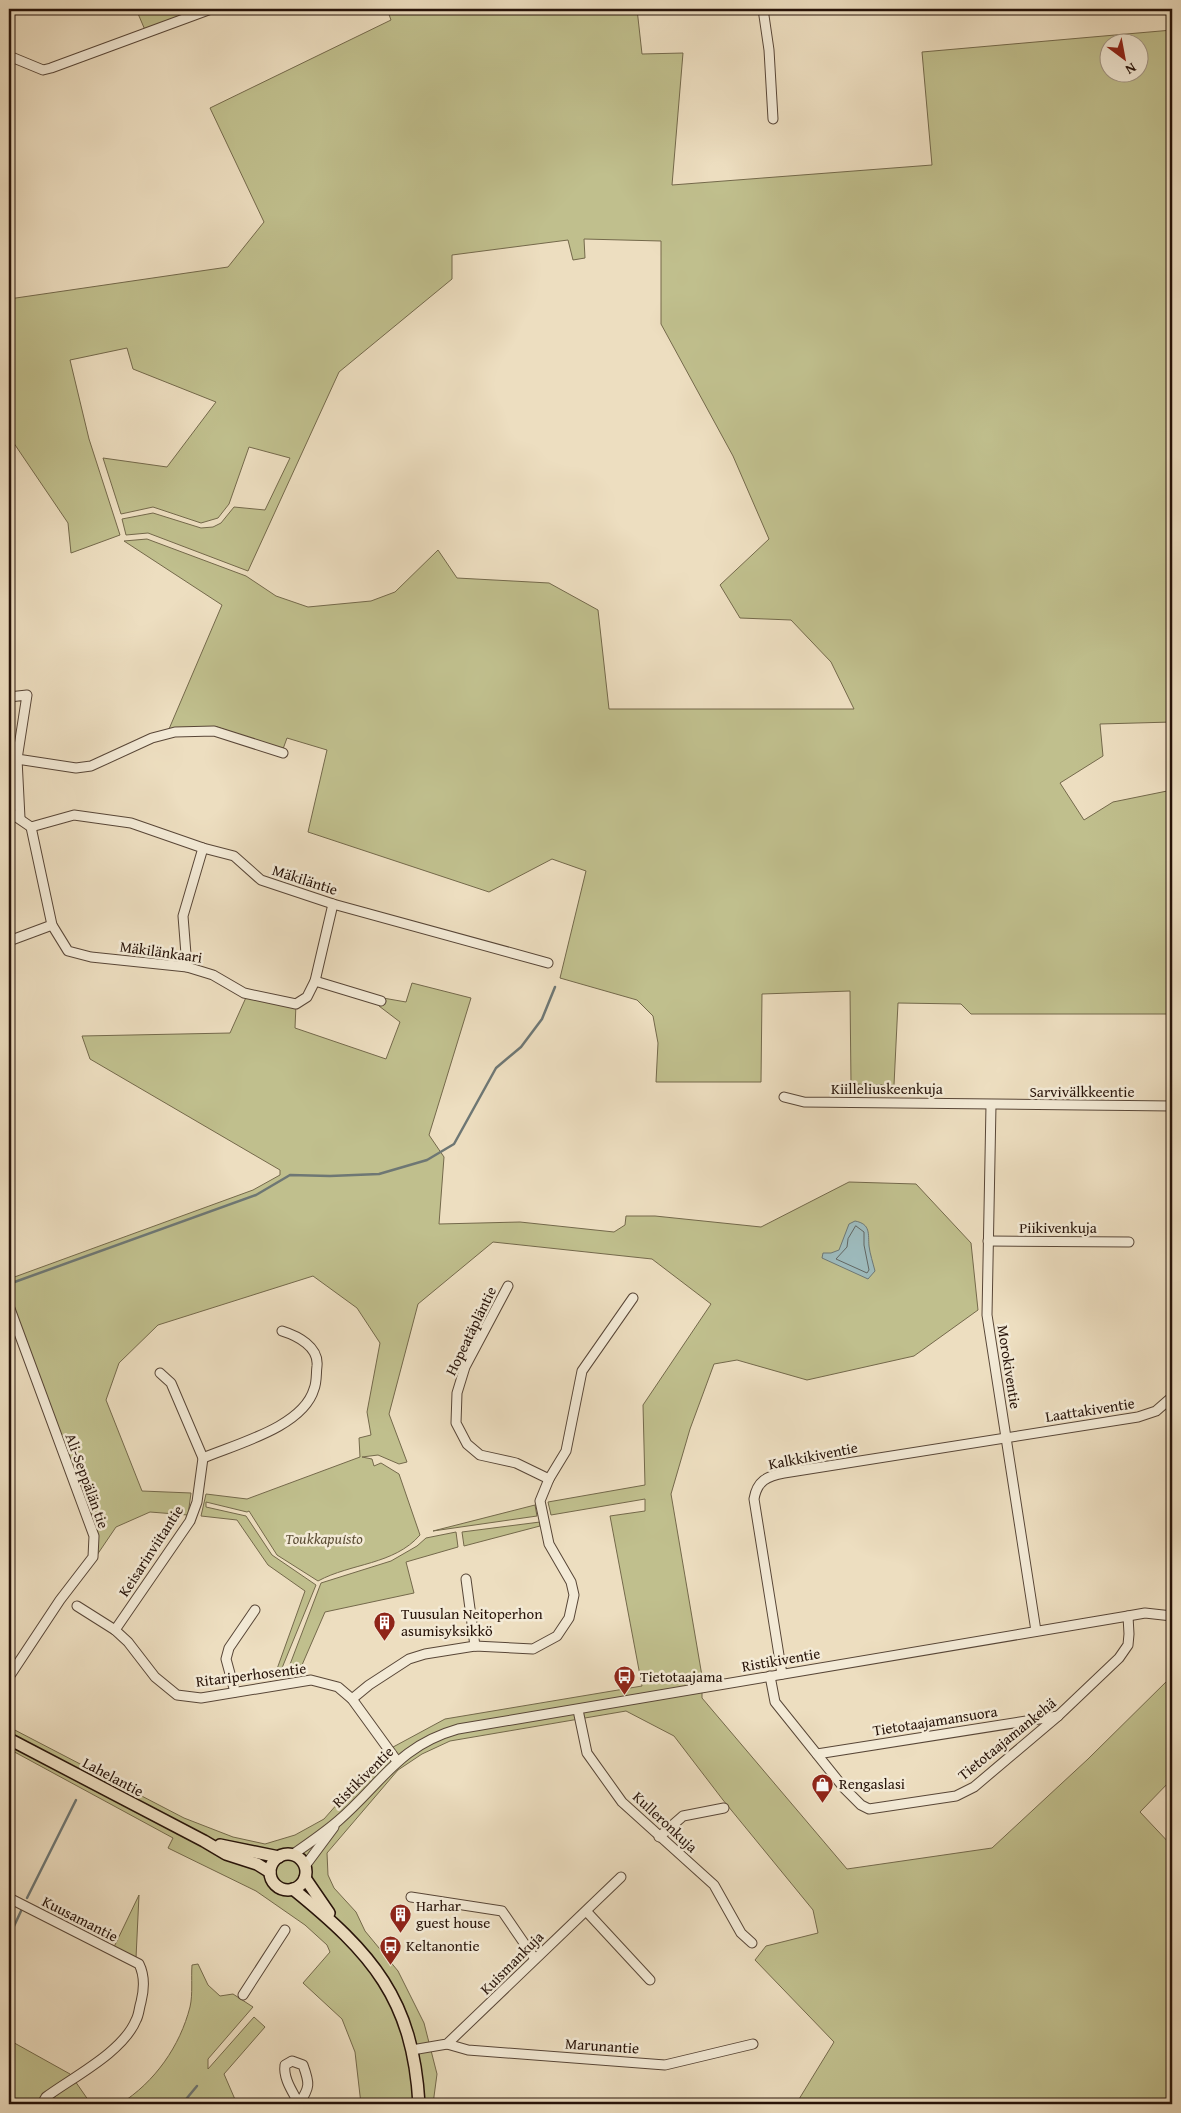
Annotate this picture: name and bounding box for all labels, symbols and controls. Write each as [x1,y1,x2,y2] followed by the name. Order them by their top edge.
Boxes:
[1098,32,1148,82] north arrow
[1121,58,1140,80] text: N
[270,859,340,900] street label: Mäkiläntie
[118,935,204,968] street label: Mäkilänkaari
[831,1078,943,1099] street label: Kiilleliuskeenkuja
[1029,1081,1135,1102] street label: Sarvivälkkeentie
[1019,1217,1097,1238] street label: Piikivenkuja
[440,1283,501,1379] street label: Hopeatäpläntie
[993,1324,1026,1410] street label: Morokiventie
[1044,1392,1136,1427] street label: Laattakiventie
[61,1430,114,1531] street label: Ali-Seppälän tie
[766,1437,859,1474] street label: Kalkkikiventie
[113,1501,188,1601] street label: Keisarinviitantie
[285,1528,363,1549] park label: Toukkapuisto
[401,1603,543,1641] place label: Tuusulan Neitoperhon asumisyksikkö
[373,1611,397,1642] building icon: Tuusulan Neitoperhon asumisyksikkö
[740,1642,822,1677] street label: Ristikiventie
[195,1657,307,1692] street label: Ritariperhosentie
[612,1665,636,1696] bus stop icon: Tietotaajama
[640,1666,723,1687] place label: Tietotaajama
[953,1692,1060,1785] street label: Tietotaajamankehä
[871,1700,999,1741] street label: Tietotaajamansuora
[327,1741,398,1812] street label: Ristikiventie
[79,1752,147,1801] street label: Lahelantie
[811,1772,835,1803] shop icon: Rengaslasi
[839,1773,905,1794] place label: Rengaslasi
[628,1786,702,1857] street label: Kulleronkuja
[39,1890,122,1947] street label: Kuusamantie
[416,1895,490,1933] place label: Harhar guest house
[388,1903,412,1934] building icon: Harhar guest house
[475,1926,548,1999] street label: Kuismankuja
[378,1934,402,1965] bus stop icon: Keltanontie
[406,1935,480,1956] place label: Keltanontie
[564,2032,640,2059] street label: Marunantie

